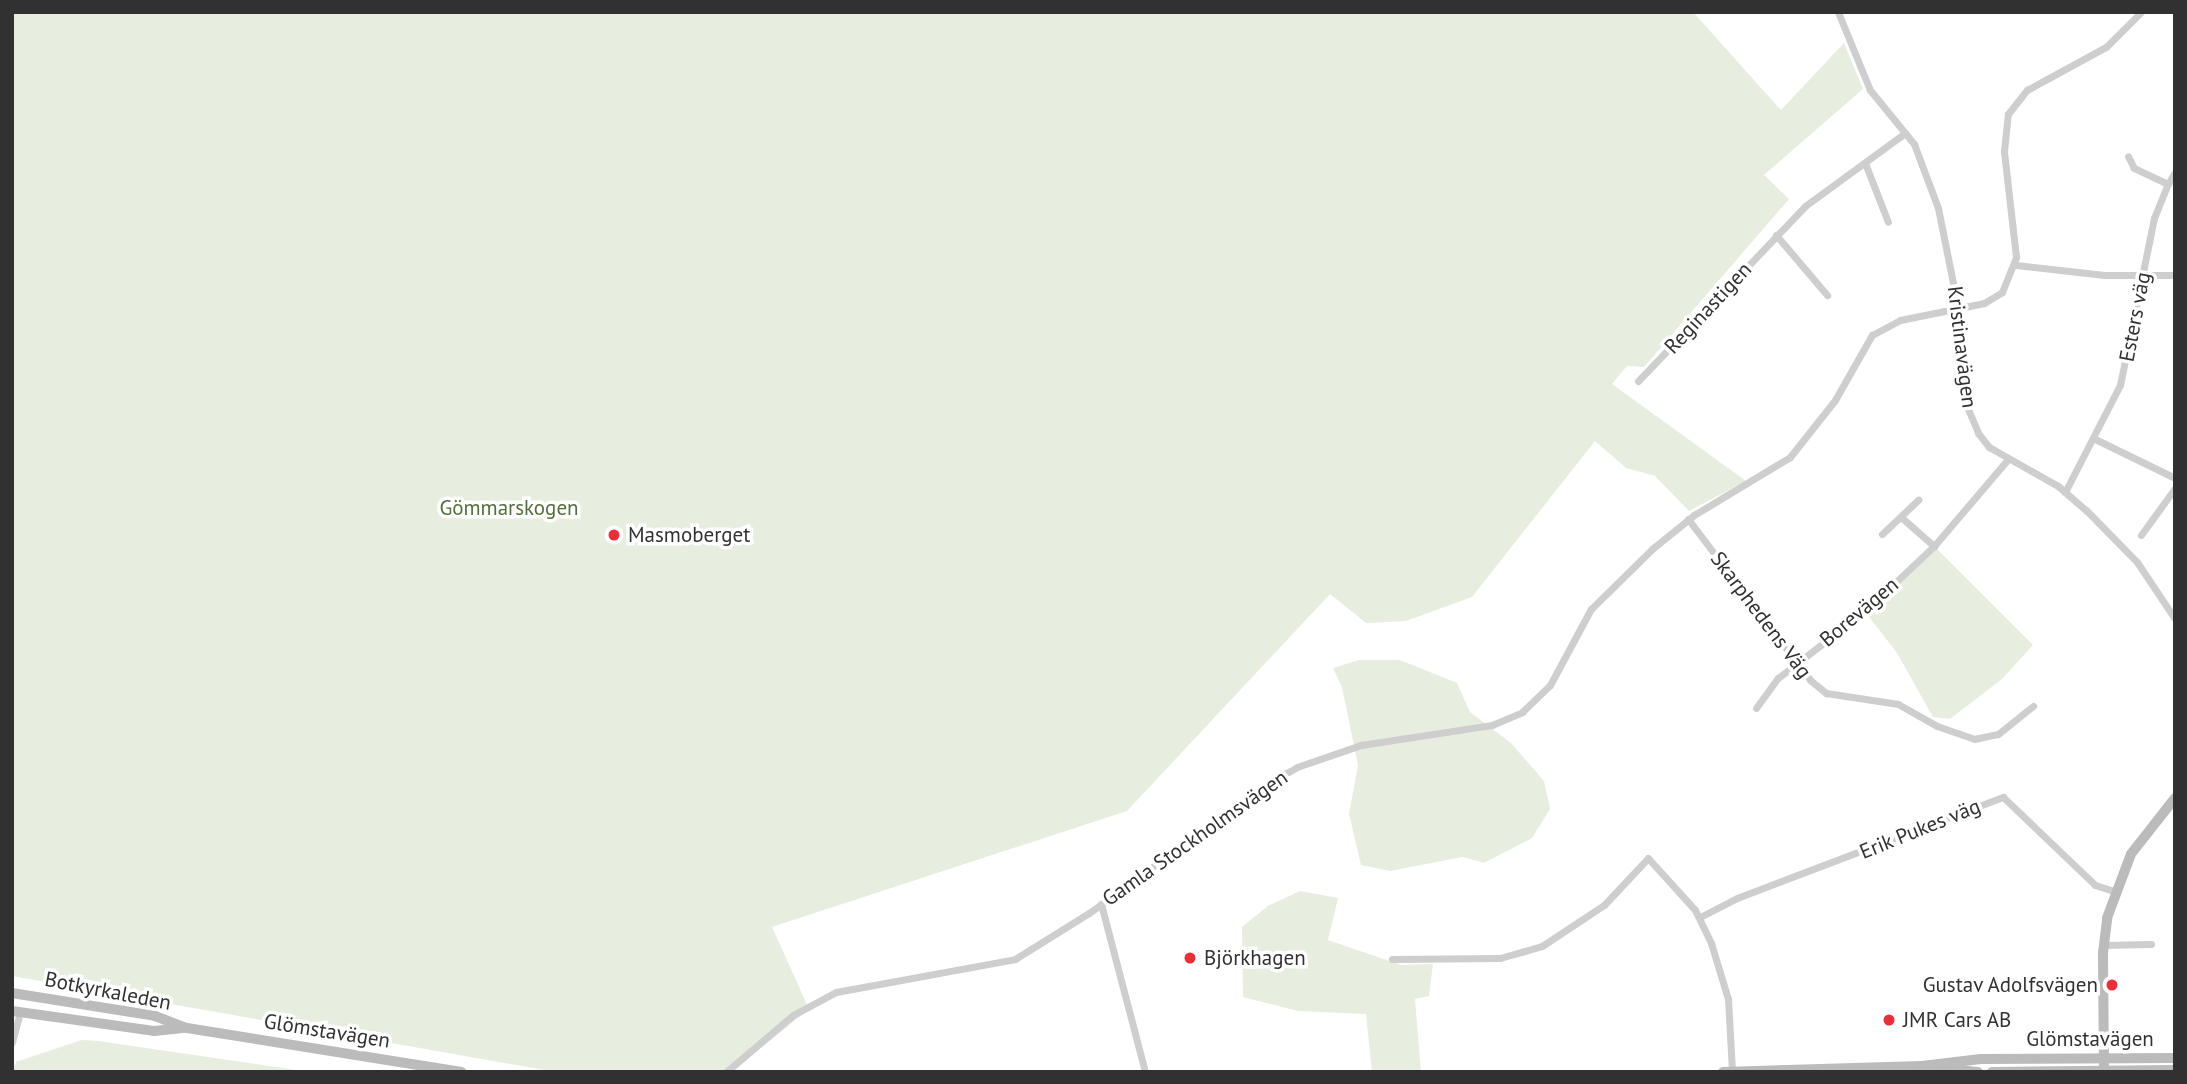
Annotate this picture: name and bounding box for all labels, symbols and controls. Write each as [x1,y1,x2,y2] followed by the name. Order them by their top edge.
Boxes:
[1659,257,1757,359] street label: Reginastigen
[2114,270,2156,364] street label: Esters väg
[1942,285,1982,409] street label: Kristinavägen
[439,495,579,521] park label: Gömmarskogen
[628,522,750,548] place label: Masmoberget
[606,527,622,543] marker: Masmoberget
[1705,546,1817,684] street label: Skarphedens Väg
[1815,572,1903,652] street label: Borevägen
[1098,765,1292,911] street label: Gamla Stockholmsvägen
[1856,793,1984,865] street label: Erik Pukes väg
[1204,945,1306,971] place label: Björkhagen
[1182,950,1198,966] marker: Björkhagen
[43,966,173,1016] street label: Botkyrkaleden
[1921,972,2098,998] place label: Gustav Adolfsvägen
[2104,977,2120,993] marker: Gustav Adolfsvägen
[1903,1007,2012,1033] place label: JMR Cars AB
[262,1009,392,1053] street label: Glömstavägen
[1881,1012,1897,1028] marker: JMR Cars AB
[2026,1026,2154,1052] street label: Glömstavägen

